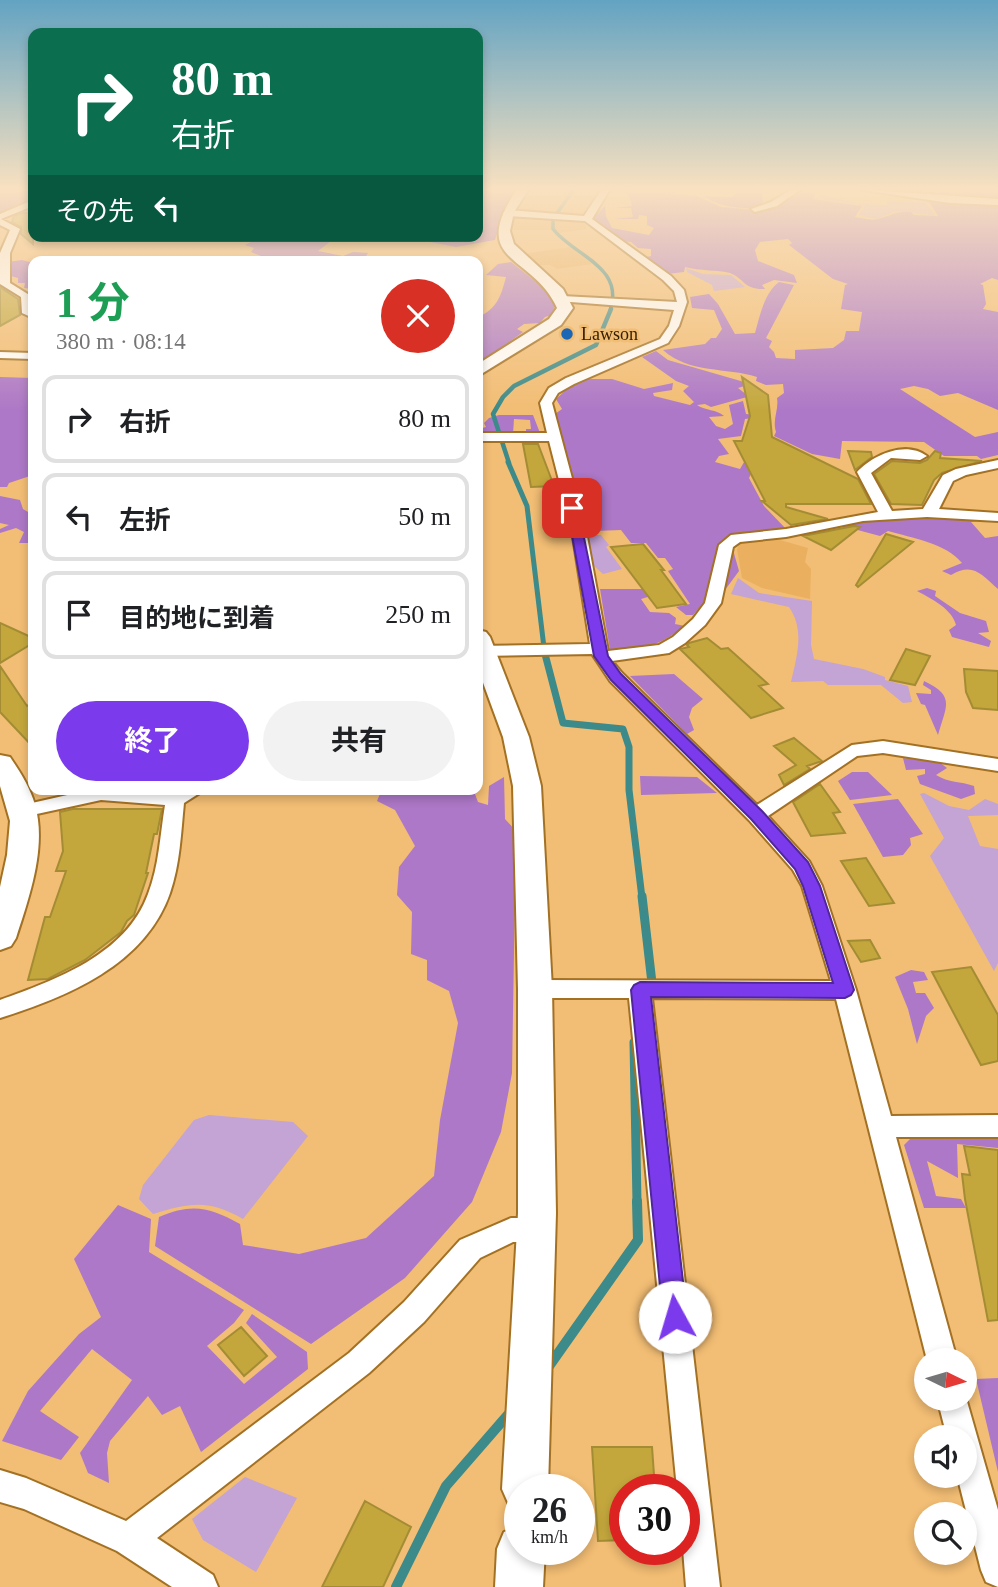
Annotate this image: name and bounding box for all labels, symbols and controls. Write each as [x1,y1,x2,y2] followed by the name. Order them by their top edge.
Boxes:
[171,51,273,106] text: 80 m
[56,56,147,147] icon: right
[171,117,235,153] text: 右折
[148,189,186,227] icon: left
[56,197,134,226] text: その先
[381,279,455,353] button: close
[56,280,130,326] text: 1 分
[581,324,638,344] place label: Lawson
[559,326,575,342] marker: Lawson
[56,329,186,354] text: 380 m · 08:14
[60,400,98,438] icon: right
[398,404,451,433] text: 80 m
[119,408,171,437] text: 右折
[542,478,602,538] pin
[553,489,591,527] icon: arrive
[60,498,98,536] icon: left
[398,502,451,531] text: 50 m
[119,506,171,535] text: 左折
[60,596,98,634] icon: arrive
[385,600,451,629] text: 250 m
[119,604,275,633] text: 目的地に到着
[56,701,249,781] button: 終了
[263,701,455,781] button: 共有
[638,1280,712,1354] position arrow
[914,1348,976,1410] north arrow
[914,1348,977,1565] map controls
[914,1425,977,1488] button: sound
[609,1474,700,1565] speed limit sign: 30
[532,1491,567,1530] text: 26
[914,1502,977,1565] button: search
[531,1527,568,1547] text: km/h

